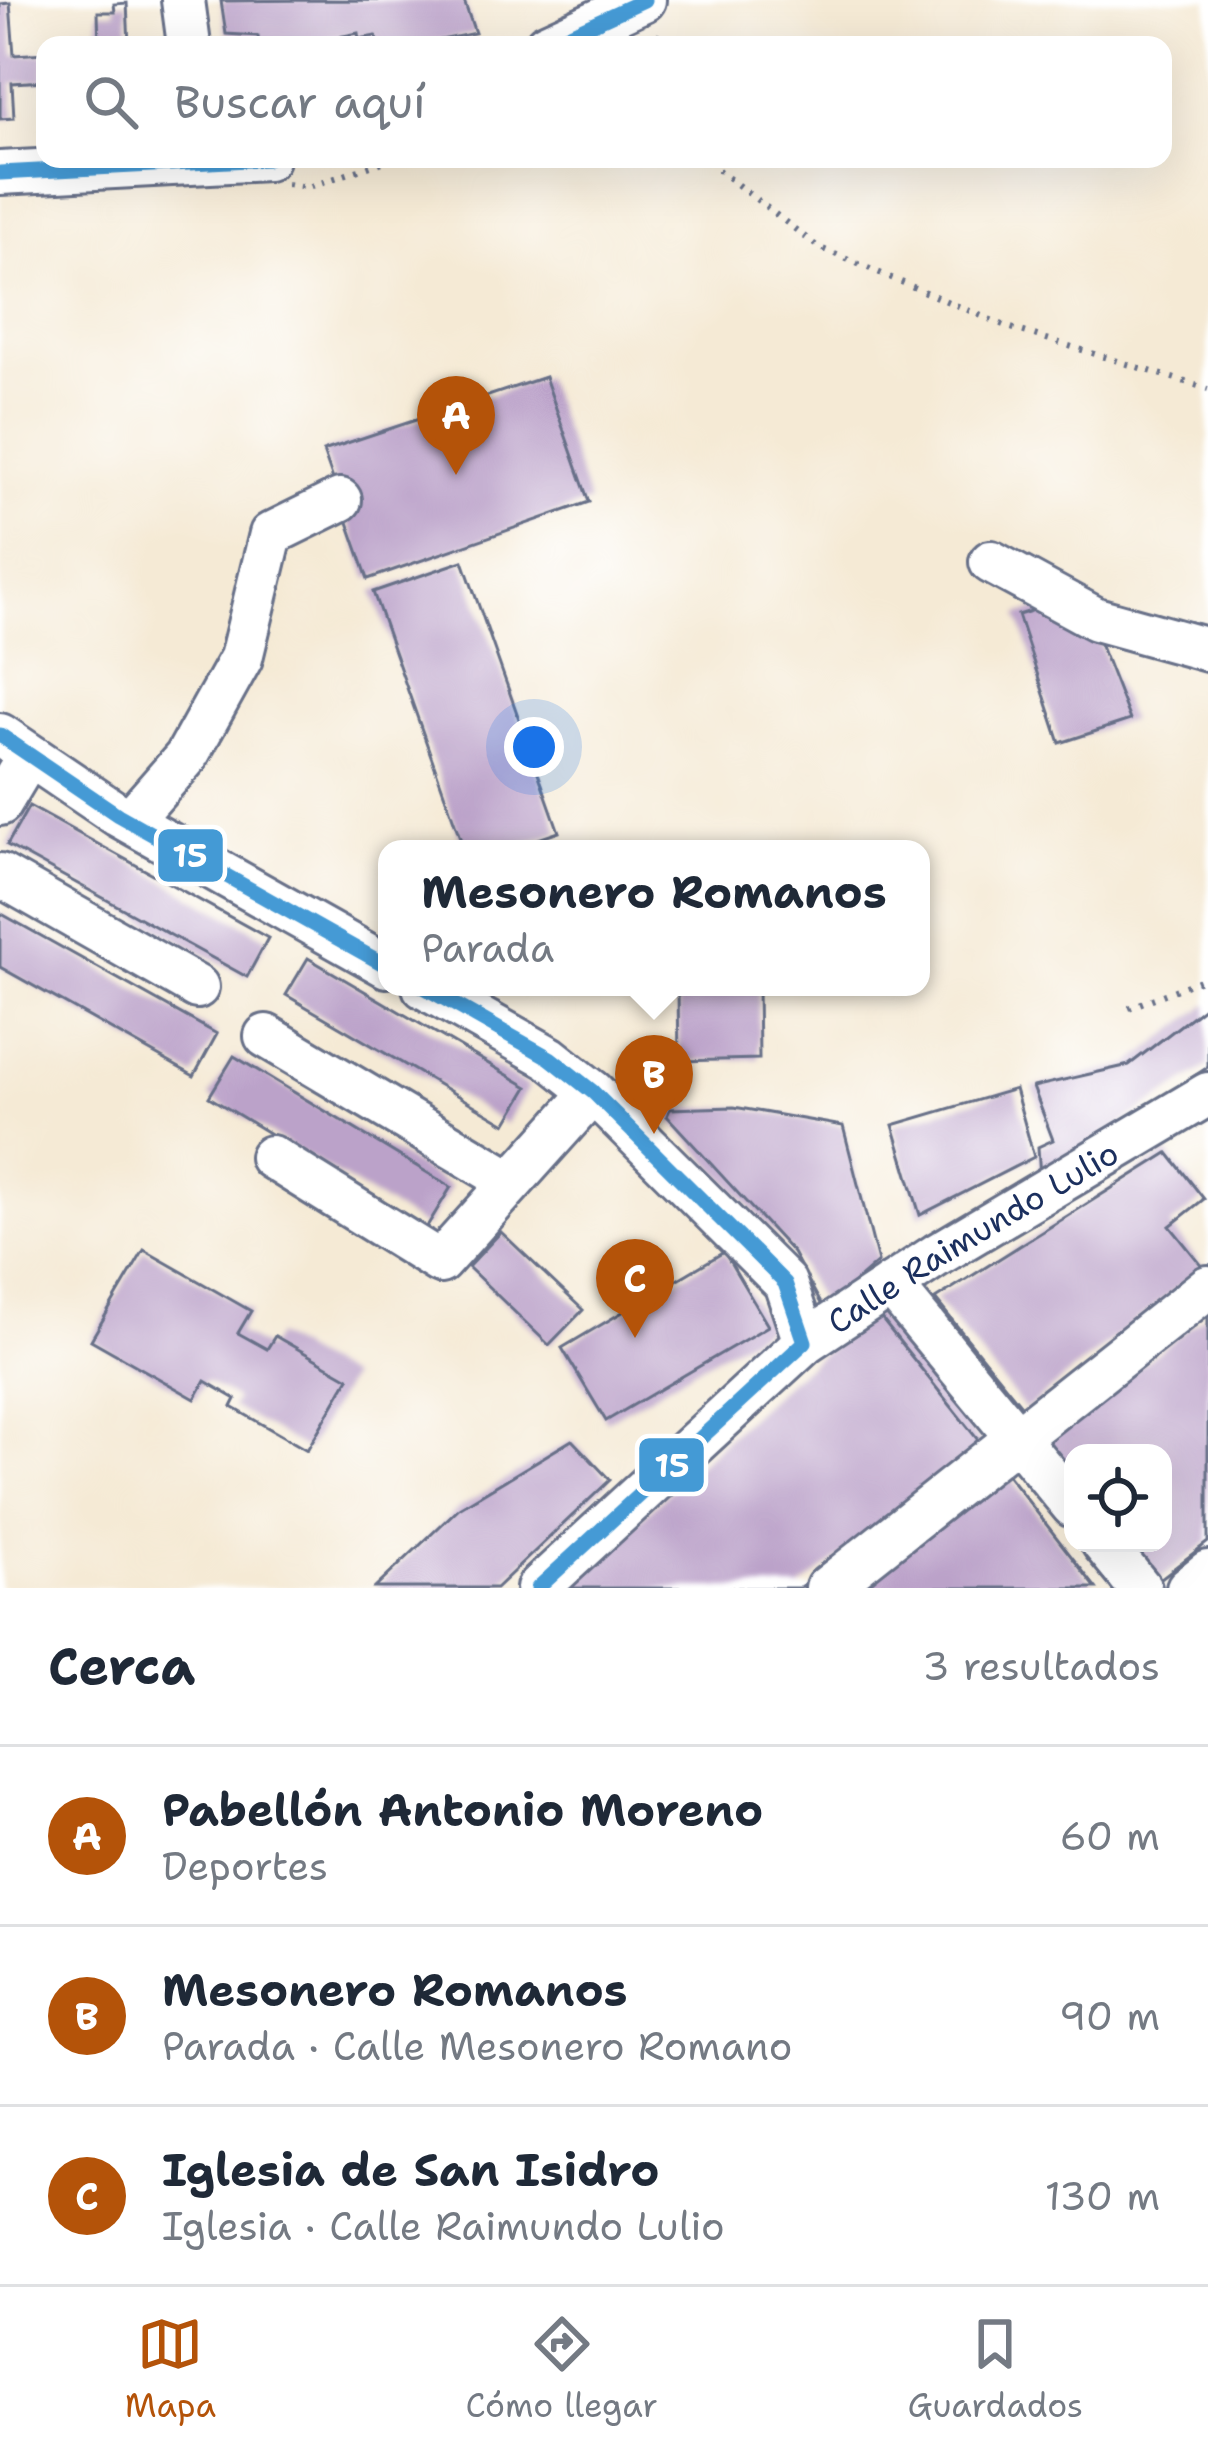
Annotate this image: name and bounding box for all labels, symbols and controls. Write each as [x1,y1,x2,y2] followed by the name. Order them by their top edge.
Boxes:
[36,36,1172,168] search box
[78,69,144,135] icon: search
[174,72,426,132] text: Buscar aquí
[417,376,495,475] pin: A
[504,717,564,777] your location
[156,827,225,884] line badge: 15
[172,833,208,878] text: 15
[378,840,930,996] popup
[421,862,887,922] text: Mesonero Romanos
[421,922,554,974] text: Parada
[615,1035,693,1134] pin: B
[818,1130,1127,1344] street label: Calle Raimundo Lulio
[596,1239,674,1338] pin: C
[637,1436,706,1494] line badge: 15
[654,1443,690,1488] text: 15
[1064,1444,1172,1552] map controls
[1064,1444,1172,1552] button: locate
[48,1632,195,1700] text: Cerca
[922,1640,1160,1692] text: 3 resultados
[162,1780,763,1840] text: Pabellón Antonio Moreno
[72,1810,102,1862] text: A
[1060,1810,1160,1862] text: 60 m
[162,1840,328,1892] text: Deportes
[162,1960,628,2020] text: Mesonero Romanos
[75,1990,99,2042] text: B
[1059,1990,1160,2042] text: 90 m
[162,2020,792,2072] text: Parada · Calle Mesonero Romano
[162,2140,659,2200] text: Iglesia de San Isidro
[75,2170,99,2222] text: C
[1045,2170,1160,2222] text: 130 m
[162,2200,725,2252] text: Iglesia · Calle Raimundo Lulio
[125,2311,216,2428] tab: Mapa
[466,2311,658,2428] tab: Cómo llegar
[908,2311,1083,2428] tab: Guardados

